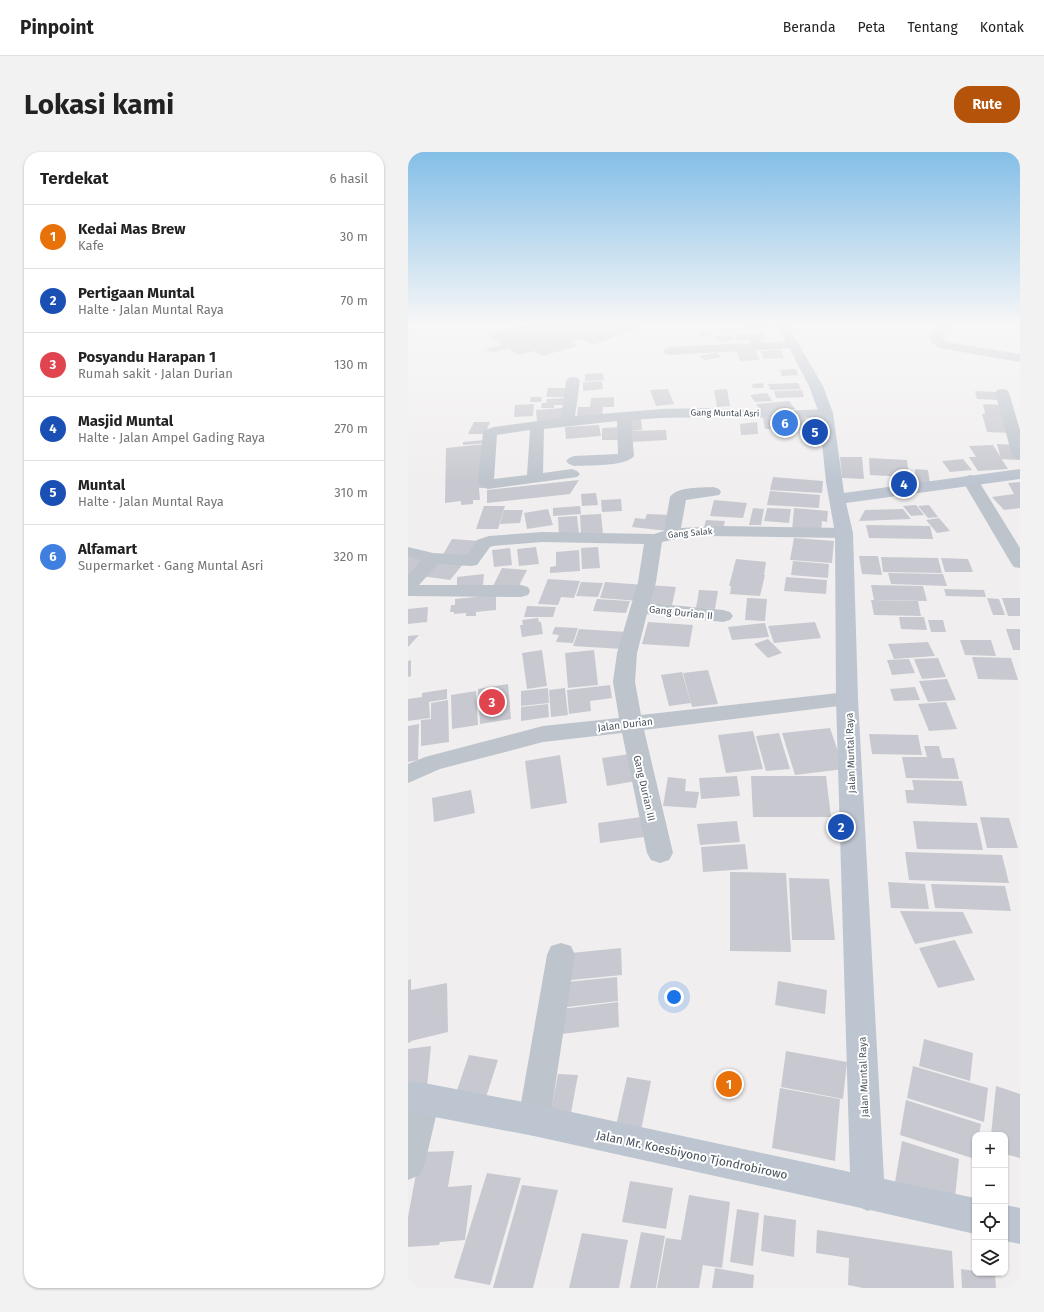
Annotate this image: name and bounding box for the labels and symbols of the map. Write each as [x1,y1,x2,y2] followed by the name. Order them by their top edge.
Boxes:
[691,407,759,419] street label: Gang Muntal Asri
[772,408,798,438] pin: 6
[802,417,828,447] pin: 5
[891,469,917,499] pin: 4
[667,526,713,540] street label: Gang Salak
[648,604,713,622] street label: Gang Durian II
[479,687,505,717] pin: 3
[844,712,858,793] street label: Jalan Muntal Raya
[597,716,653,734] street label: Jalan Durian
[631,754,657,822] street label: Gang Durian III
[828,812,854,842] pin: 2
[664,987,684,1007] your location
[857,1036,871,1117] street label: Jalan Muntal Raya
[716,1069,742,1099] pin: 1
[595,1128,789,1182] street label: Jalan Mr. Koesbiyono Tjondrobirowo

